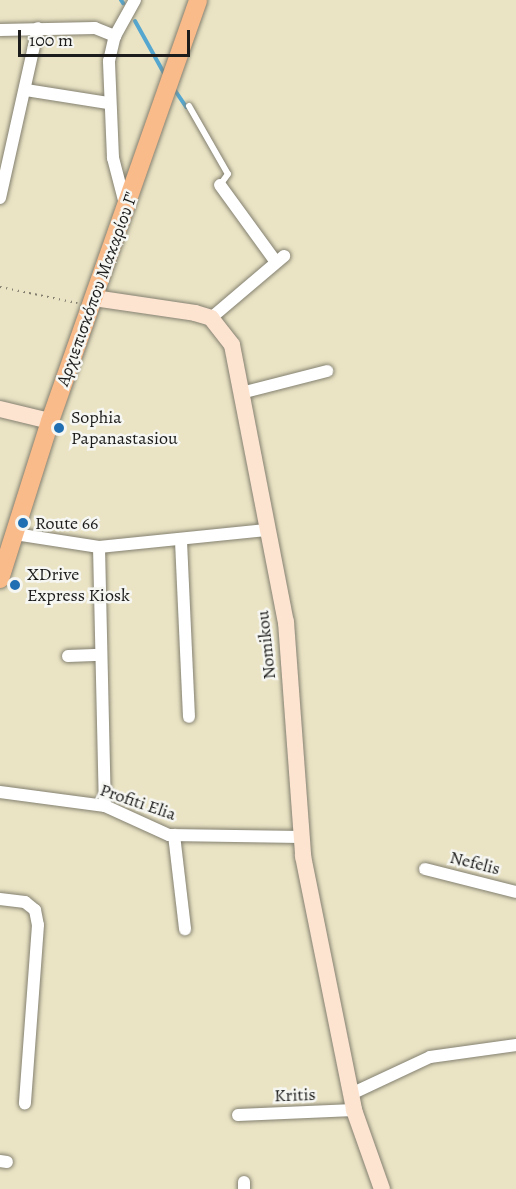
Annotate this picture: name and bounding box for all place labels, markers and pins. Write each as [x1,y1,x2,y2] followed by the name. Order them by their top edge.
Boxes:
[71,407,178,450] place label: Sophia Papanastasiou
[52,421,66,435] marker: Sophia Papanastasiou
[35,512,98,534] place label: Route 66
[16,516,30,530] marker: Route 66
[27,564,130,606] place label: XDrive Express Kiosk
[8,578,22,592] marker: XDrive Express Kiosk

